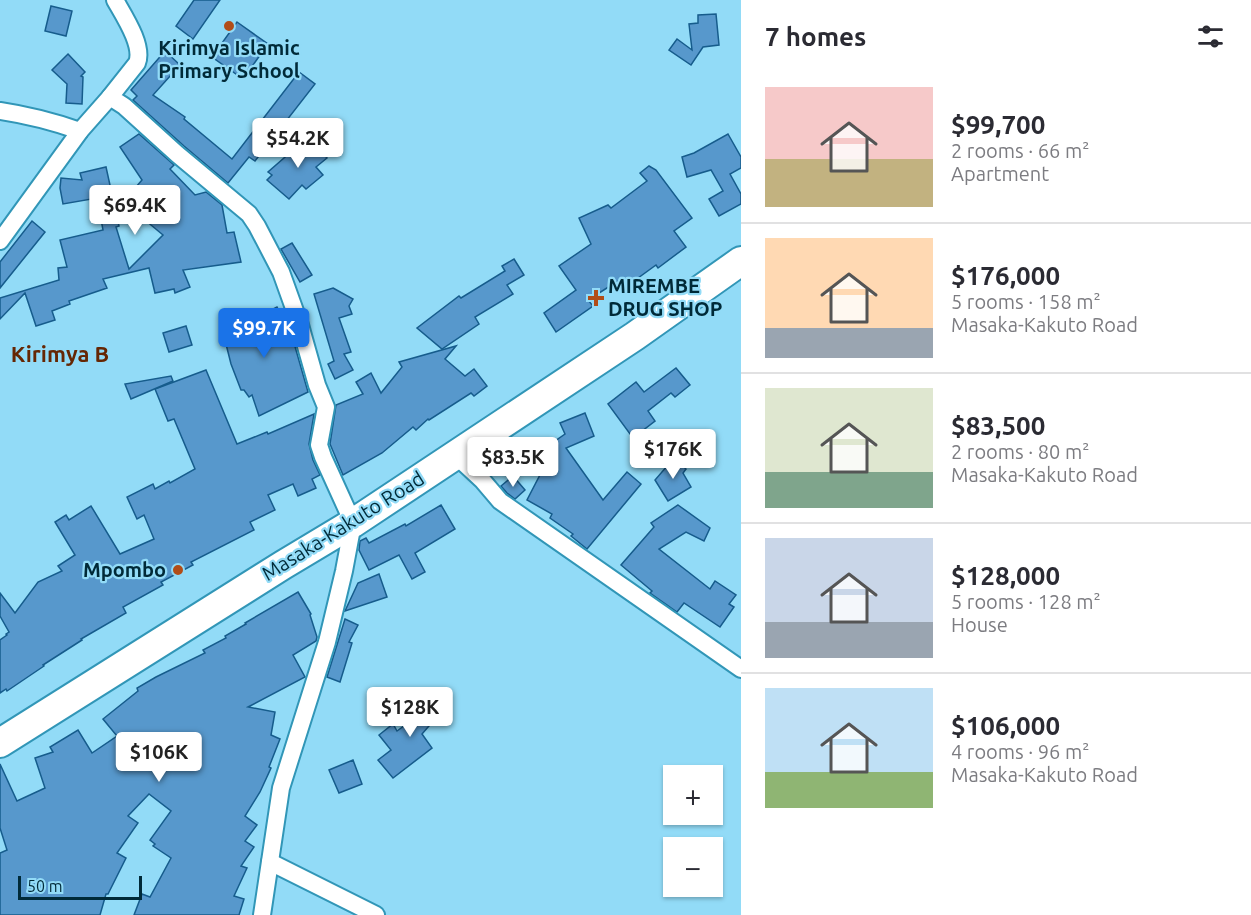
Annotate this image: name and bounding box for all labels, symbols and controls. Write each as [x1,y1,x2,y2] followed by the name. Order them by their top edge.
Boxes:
[222,19,236,33] marker: Kirimya Islamic Primary School
[1194,20,1227,53] icon: filters
[765,22,866,51] text: 7 homes
[158,36,300,82] place label: Kirimya Islamic Primary School
[951,110,1045,139] text: $99,700
[813,111,885,183] icon: home
[249,118,347,169] pin: $54.2K
[266,126,330,149] text: $54.2K
[951,139,1089,162] text: 2 rooms · 66 m²
[951,162,1049,185] text: Apartment
[86,185,184,236] pin: $69.4K
[103,193,167,216] text: $69.4K
[951,261,1060,290] text: $176,000
[813,262,885,334] icon: home
[608,274,722,320] place label: MIREMBE DRUG SHOP
[951,290,1101,313] text: 5 rooms · 158 m²
[589,291,603,305] marker: MIREMBE DRUG SHOP
[215,308,313,359] pin: $99.7K
[951,313,1138,336] text: Masaka-Kakuto Road
[232,316,296,339] text: $99.7K
[11,341,109,366] district label: Kirimya B
[951,411,1045,440] text: $83,500
[813,412,885,484] icon: home
[631,429,715,480] pin: $176K
[464,437,562,488] pin: $83.5K
[644,437,702,460] text: $176K
[951,440,1089,463] text: 2 rooms · 80 m²
[481,445,545,468] text: $83.5K
[951,463,1138,486] text: Masaka-Kakuto Road
[257,466,428,585] street label: Masaka-Kakuto Road
[83,558,166,581] place label: Mpombo
[951,561,1060,590] text: $128,000
[813,562,885,634] icon: home
[171,563,185,577] marker: Mpombo
[951,590,1101,613] text: 5 rooms · 128 m²
[951,613,1008,636] text: House
[368,687,452,738] pin: $128K
[381,695,439,718] text: $128K
[951,711,1060,740] text: $106,000
[813,712,885,784] icon: home
[117,732,201,783] pin: $106K
[130,740,188,763] text: $106K
[951,740,1089,763] text: 4 rooms · 96 m²
[951,763,1138,786] text: Masaka-Kakuto Road
[663,765,723,897] map controls
[663,765,723,825] button: +
[663,837,723,897] button: −
[18,873,142,900] scale bar
[27,877,63,895] text: 50 m

